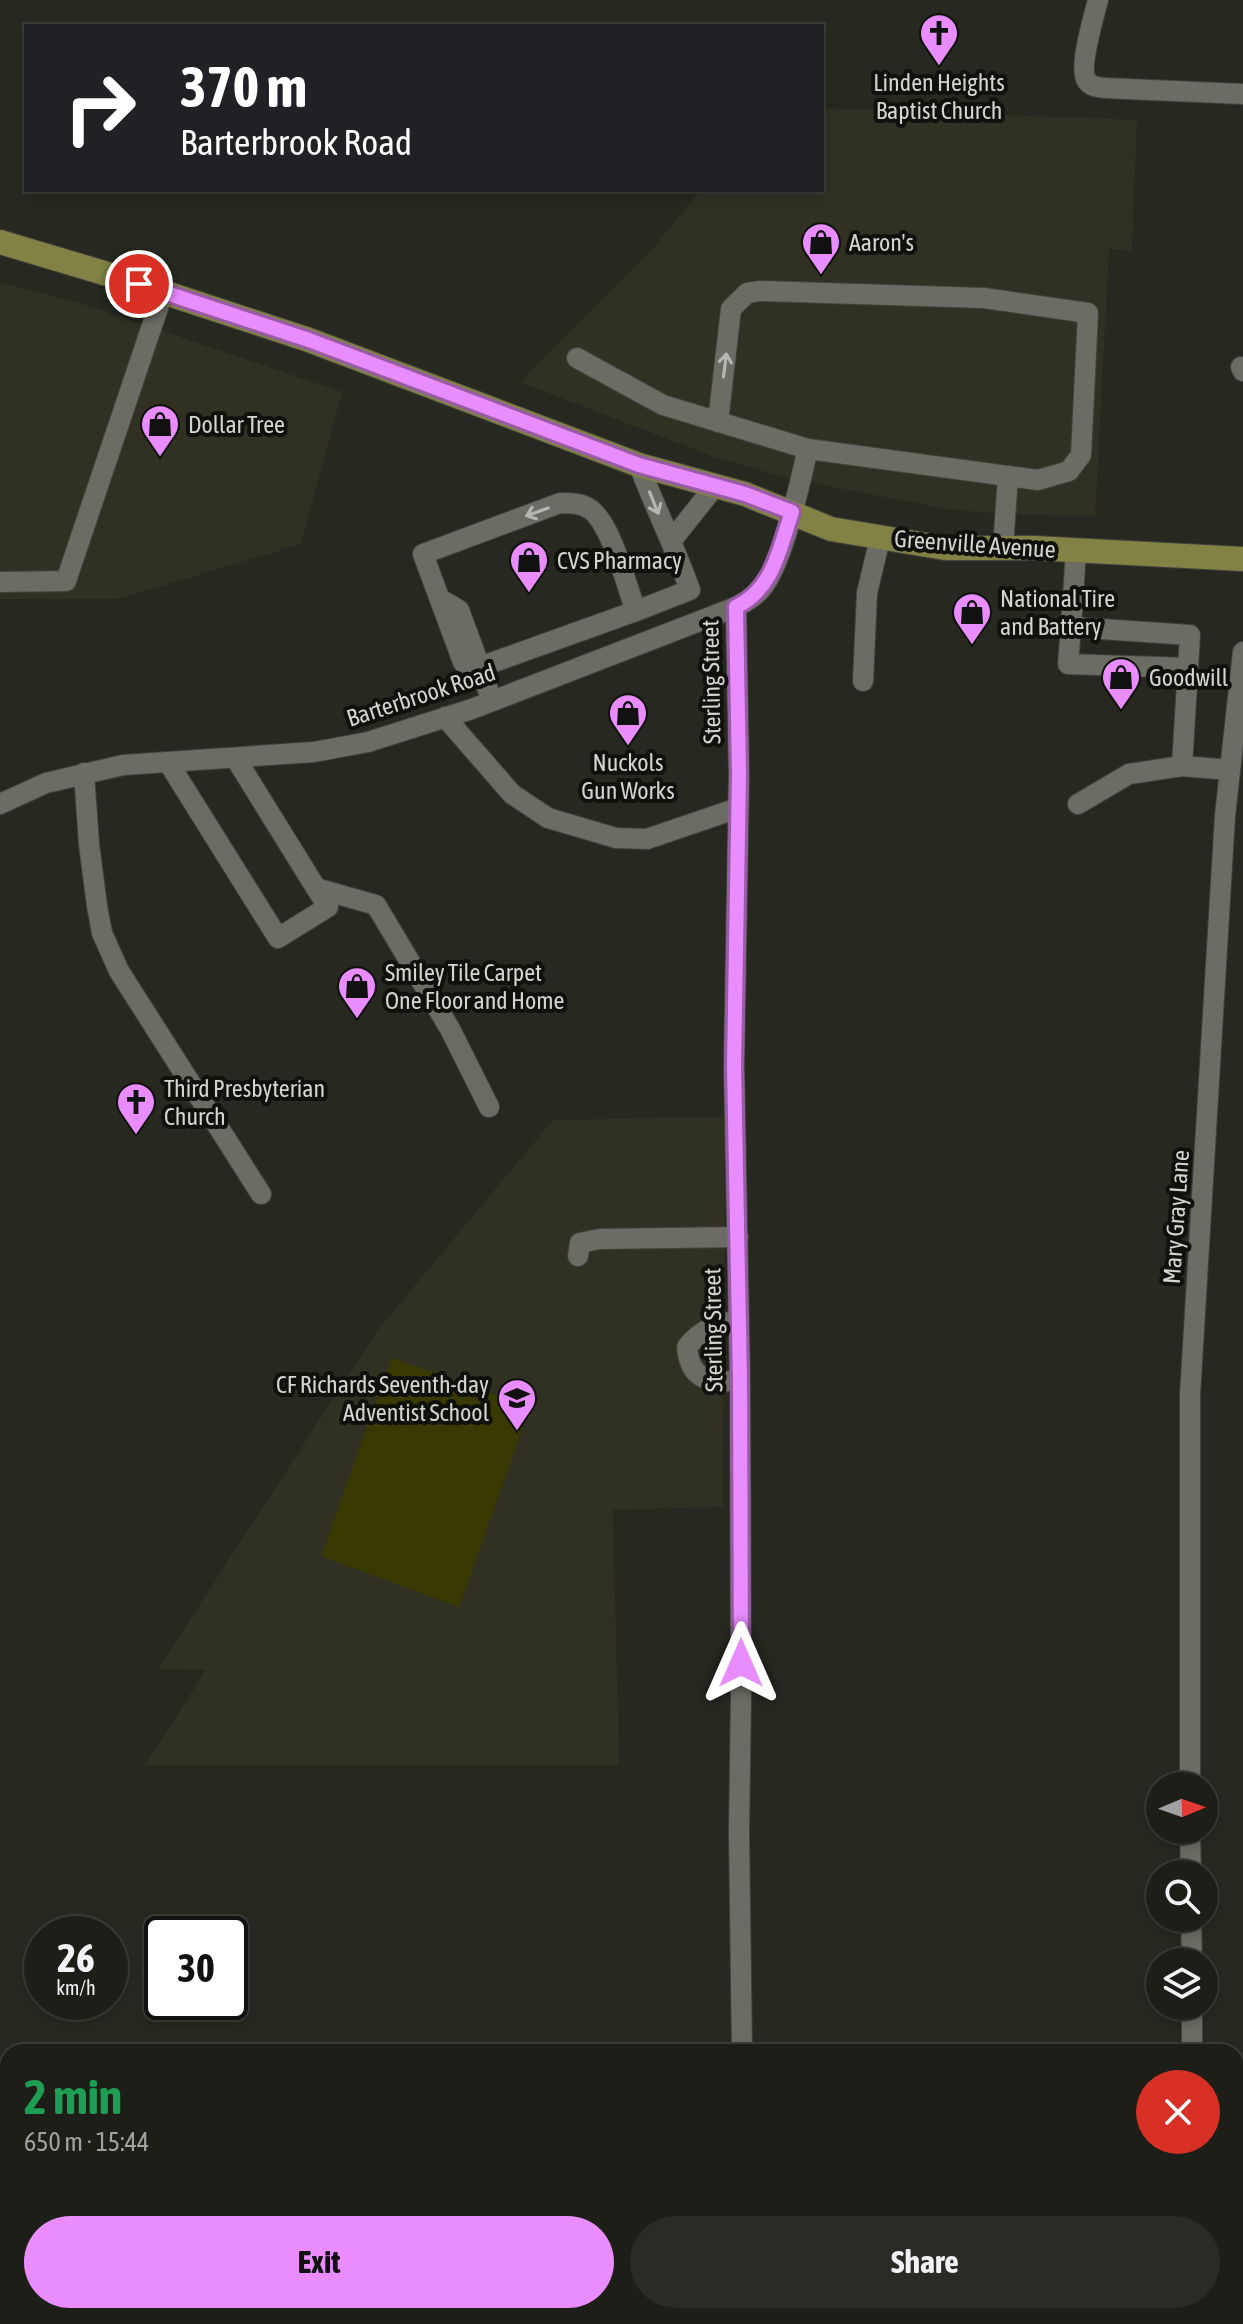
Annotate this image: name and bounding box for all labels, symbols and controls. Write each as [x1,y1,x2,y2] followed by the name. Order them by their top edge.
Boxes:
[918,12,960,67] church icon: Linden Heights Baptist Church
[180,55,307,119] text: 370 m
[48,56,152,160] icon: right
[873,69,1005,124] place label: Linden Heights Baptist Church
[180,121,412,163] text: Barterbrook Road
[800,221,842,276] shop icon: Aaron's
[849,229,914,256] place label: Aaron's
[105,250,173,318] pin
[117,262,161,306] icon: arrive
[717,353,732,379] one-way arrow
[139,403,181,458] shop icon: Dollar Tree
[188,411,285,438] place label: Dollar Tree
[648,490,662,515] one-way arrow
[525,505,550,520] one-way arrow
[893,525,1057,563] street label: Greenville Avenue
[508,539,550,594] shop icon: CVS Pharmacy
[557,547,682,574] place label: CVS Pharmacy
[1000,585,1115,640] place label: National Tire and Battery
[951,591,993,646] shop icon: National Tire and Battery
[696,619,726,744] street label: Sterling Street
[1100,656,1142,711] shop icon: Goodwill
[343,658,499,732] street label: Barterbrook Road
[1149,664,1229,691] place label: Goodwill
[607,692,649,747] shop icon: Nuckols Gun Works
[581,749,675,804] place label: Nuckols Gun Works
[385,959,564,1014] place label: Smiley Tile Carpet One Floor and Home
[336,965,378,1020] shop icon: Smiley Tile Carpet One Floor and Home
[164,1075,325,1130] place label: Third Presbyterian Church
[115,1081,157,1136] church icon: Third Presbyterian Church
[1158,1149,1194,1285] street label: Mary Gray Lane
[698,1267,728,1392] street label: Sterling Street
[276,1371,490,1426] place label: CF Richards Seventh-day Adventist School
[496,1377,538,1432] school or university icon: CF Richards Seventh-day Adventist School
[699,1621,783,1705] position arrow
[1146,1772,1218,1844] north arrow
[1146,1772,1218,2020] map controls
[1146,1860,1218,1932] button: search
[144,1916,248,2020] speed limit sign: 30
[57,1935,95,1980] text: 26
[1146,1948,1218,2020] button: layers
[56,1976,96,1999] text: km/h
[24,2069,122,2124] text: 2 min
[1136,2070,1220,2154] button: close
[24,2127,149,2157] text: 650 m · 15:44
[24,2216,614,2308] button: Exit
[630,2216,1220,2308] button: Share

